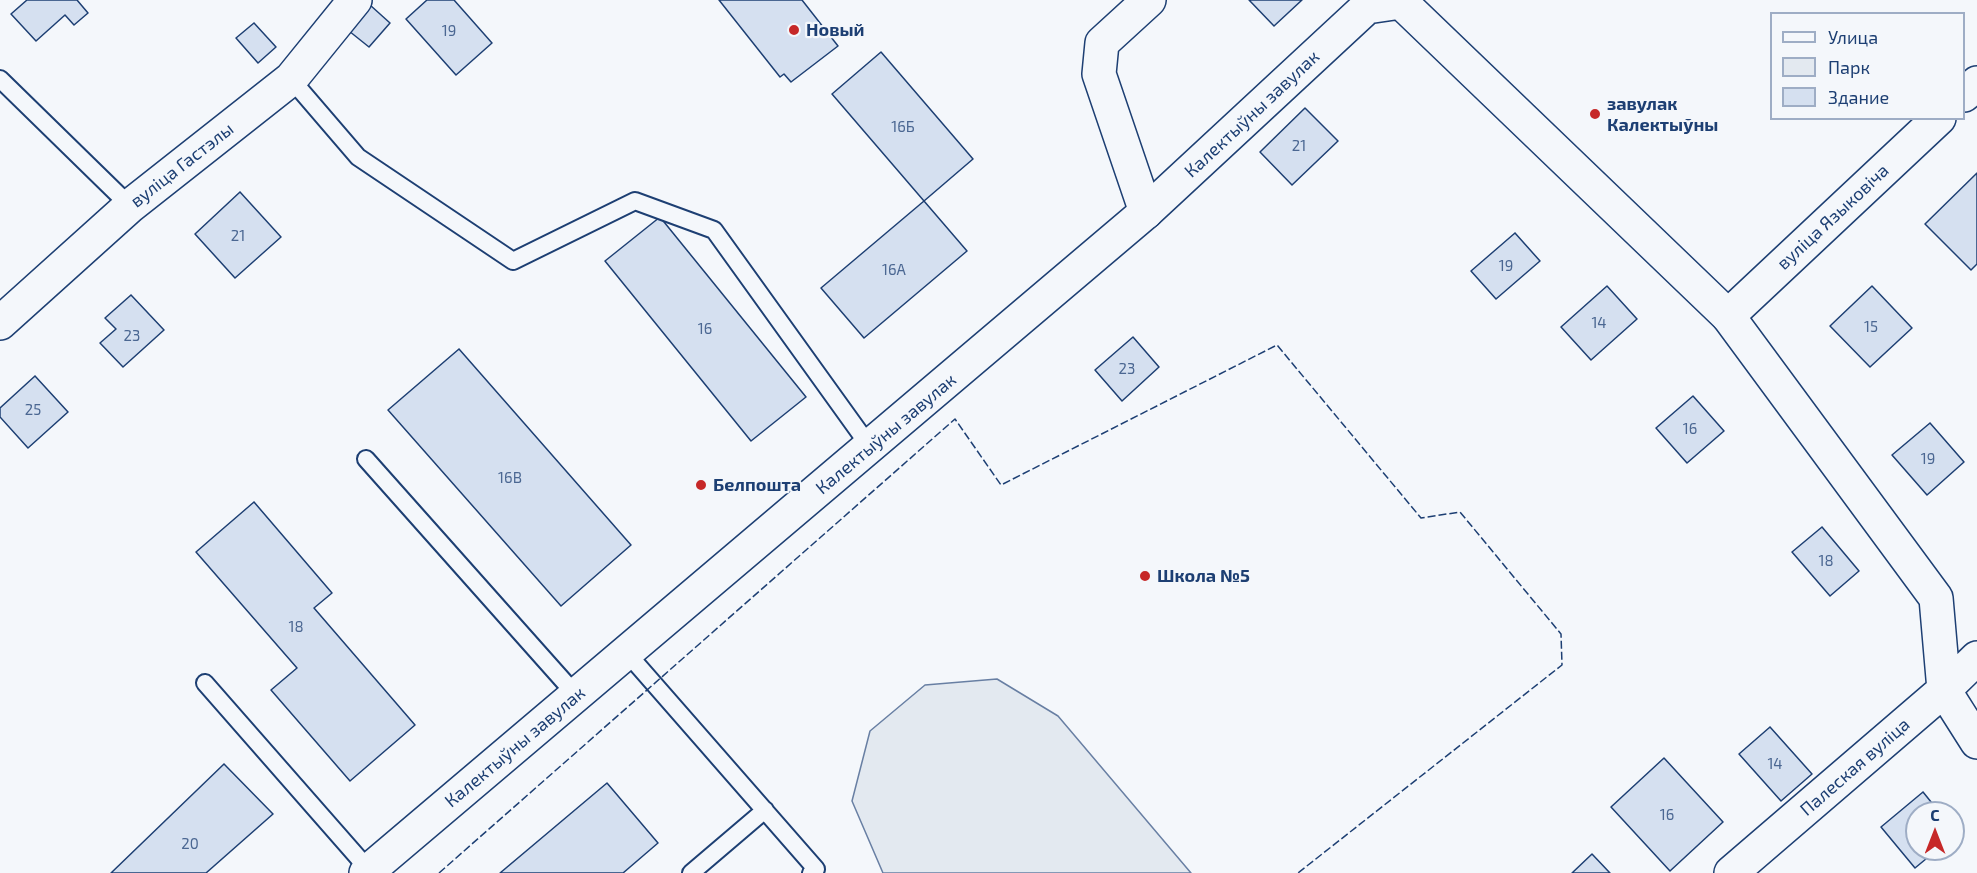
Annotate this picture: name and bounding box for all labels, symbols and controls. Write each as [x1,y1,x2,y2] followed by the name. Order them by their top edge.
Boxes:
[1770,12,1965,120] legend
[806,19,865,41] place label: Новый
[442,22,456,40] house number: 19
[787,23,801,37] marker: Новый
[1828,26,1878,48] text: Улица
[1180,46,1324,182] street label: Калектыўны завулак
[1828,56,1870,78] text: Парк
[1828,86,1889,108] text: Здание
[1607,93,1718,136] place label: завулак Калектыўны
[1588,107,1602,121] marker: завулак Калектыўны
[126,118,238,212] street label: вуліца Гастэлы
[891,118,915,136] house number: 16Б
[1292,137,1306,155] house number: 21
[1773,160,1893,274] street label: вуліца Языковіча
[231,227,245,245] house number: 21
[1499,257,1513,275] house number: 19
[882,261,906,279] house number: 16А
[1591,314,1607,332] house number: 14
[1864,318,1878,336] house number: 15
[698,320,712,338] house number: 16
[124,327,140,345] house number: 23
[1119,360,1135,378] house number: 23
[811,369,961,499] street label: Калектыўны завулак
[25,401,41,419] house number: 25
[1683,420,1697,438] house number: 16
[1921,450,1935,468] house number: 19
[498,469,522,487] house number: 16В
[713,474,801,496] place label: Белпошта
[694,478,708,492] marker: Белпошта
[1818,552,1834,570] house number: 18
[1157,565,1250,587] place label: Школа №5
[1138,569,1152,583] marker: Школа №5
[288,618,304,636] house number: 18
[440,682,590,812] street label: Калектыўны завулак
[1796,714,1914,820] street label: Палеская вуліца
[1767,755,1783,773] house number: 14
[1905,801,1965,861] north arrow
[1930,805,1940,824] text: С
[1660,806,1674,824] house number: 16
[181,835,199,853] house number: 20

